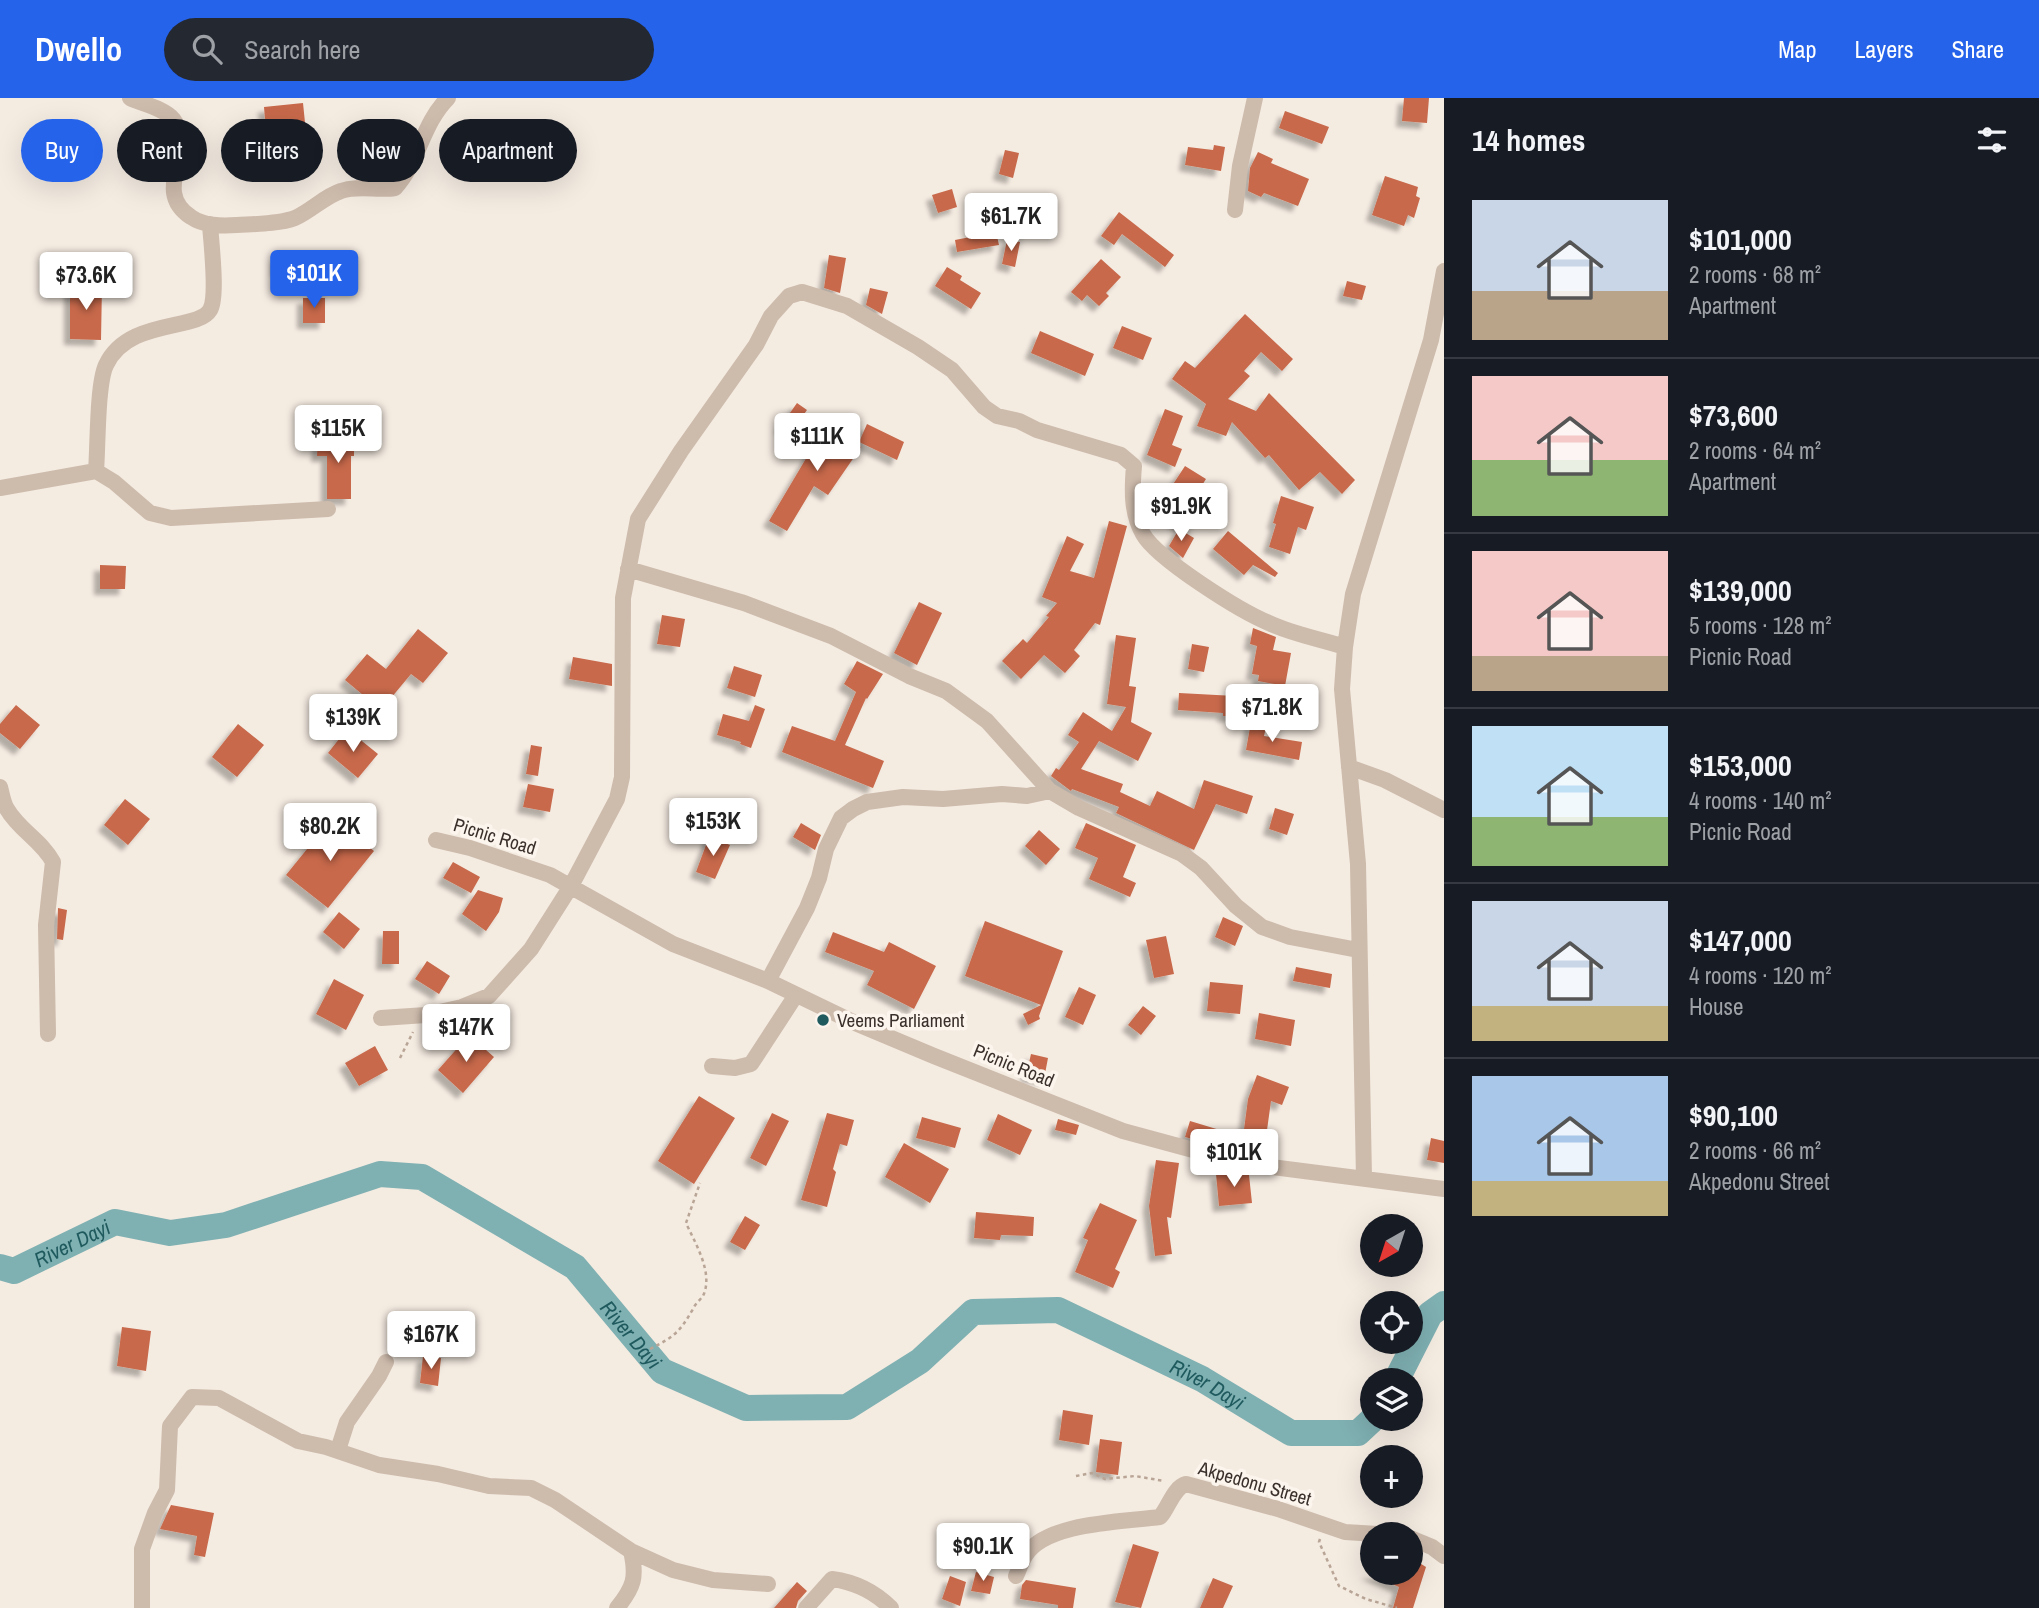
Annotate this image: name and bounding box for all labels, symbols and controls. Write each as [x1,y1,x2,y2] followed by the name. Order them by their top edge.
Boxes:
[164,18,654,81] search box
[35,27,122,71] text: Dwello
[188,30,226,68] icon: search
[244,32,360,67] text: Search here
[1778,33,1816,65] text: Map
[1854,33,1913,65] text: Layers
[1951,33,2004,65] text: Share
[21,119,103,182] chip: Buy
[117,119,207,182] chip: Rent
[221,119,323,182] chip: Filters
[337,119,425,182] chip: New
[439,119,577,182] chip: Apartment
[1472,120,1586,160] text: 14 homes
[1973,121,2011,159] icon: filters
[954,194,1068,253] pin: $61.7K
[981,200,1041,231] text: $61.7K
[1689,219,1792,259] text: $101,000
[1528,228,1612,312] icon: home
[265,250,363,310] pin: $101K
[29,252,143,312] pin: $73.6K
[286,257,342,288] text: $101K
[56,259,116,290] text: $73.6K
[1689,259,1821,290] text: 2 rooms · 68 m²
[1689,290,1776,321] text: Apartment
[1689,395,1778,435] text: $73,600
[1528,404,1612,488] icon: home
[289,406,387,465] pin: $115K
[311,412,365,443] text: $115K
[768,414,866,473] pin: $111K
[790,420,844,451] text: $111K
[1689,435,1821,466] text: 2 rooms · 64 m²
[1689,466,1776,497] text: Apartment
[1124,484,1238,543] pin: $91.9K
[1151,490,1211,521] text: $91.9K
[1689,570,1792,610] text: $139,000
[1528,579,1612,663] icon: home
[1689,610,1832,641] text: 5 rooms · 128 m²
[1689,641,1792,672] text: Picnic Road
[1215,684,1329,744] pin: $71.8K
[1242,691,1302,722] text: $71.8K
[304,694,402,754] pin: $139K
[325,701,381,732] text: $139K
[1689,745,1792,785] text: $153,000
[1528,754,1612,838] icon: home
[1689,785,1832,816] text: 4 rooms · 140 m²
[664,798,762,858] pin: $153K
[273,804,387,863] pin: $80.2K
[685,805,741,836] text: $153K
[300,810,360,841] text: $80.2K
[451,811,539,861] street label: Picnic Road
[1689,816,1792,847] text: Picnic Road
[1689,920,1792,960] text: $147,000
[1528,929,1612,1013] icon: home
[1689,960,1832,991] text: 4 rooms · 120 m²
[1689,991,1744,1022] text: House
[417,1004,515,1064] pin: $147K
[837,1007,965,1033] place label: Veems Parliament
[438,1011,494,1042] text: $147K
[815,1012,831,1028] marker: Veems Parliament
[970,1037,1058,1093] street label: Picnic Road
[1689,1095,1778,1135] text: $90,100
[1528,1104,1612,1188] icon: home
[1185,1130,1283,1189] pin: $101K
[1689,1135,1821,1166] text: 2 rooms · 66 m²
[1206,1136,1262,1167] text: $101K
[1689,1166,1830,1197] text: Akpedonu Street
[29,1212,115,1274] water label: River Dayi
[1360,1214,1423,1278] north arrow
[1360,1214,1423,1585] map controls
[1360,1291,1423,1354] button: locate
[594,1294,669,1375] water label: River Dayi
[382,1312,480,1371] pin: $167K
[403,1318,459,1349] text: $167K
[1165,1351,1251,1416] water label: River Dayi
[1360,1368,1423,1431] button: layers
[1360,1445,1423,1508] button: +
[1195,1454,1315,1512] street label: Akpedonu Street
[1360,1522,1423,1585] button: −
[926,1524,1040,1583] pin: $90.1K
[953,1530,1013,1561] text: $90.1K

